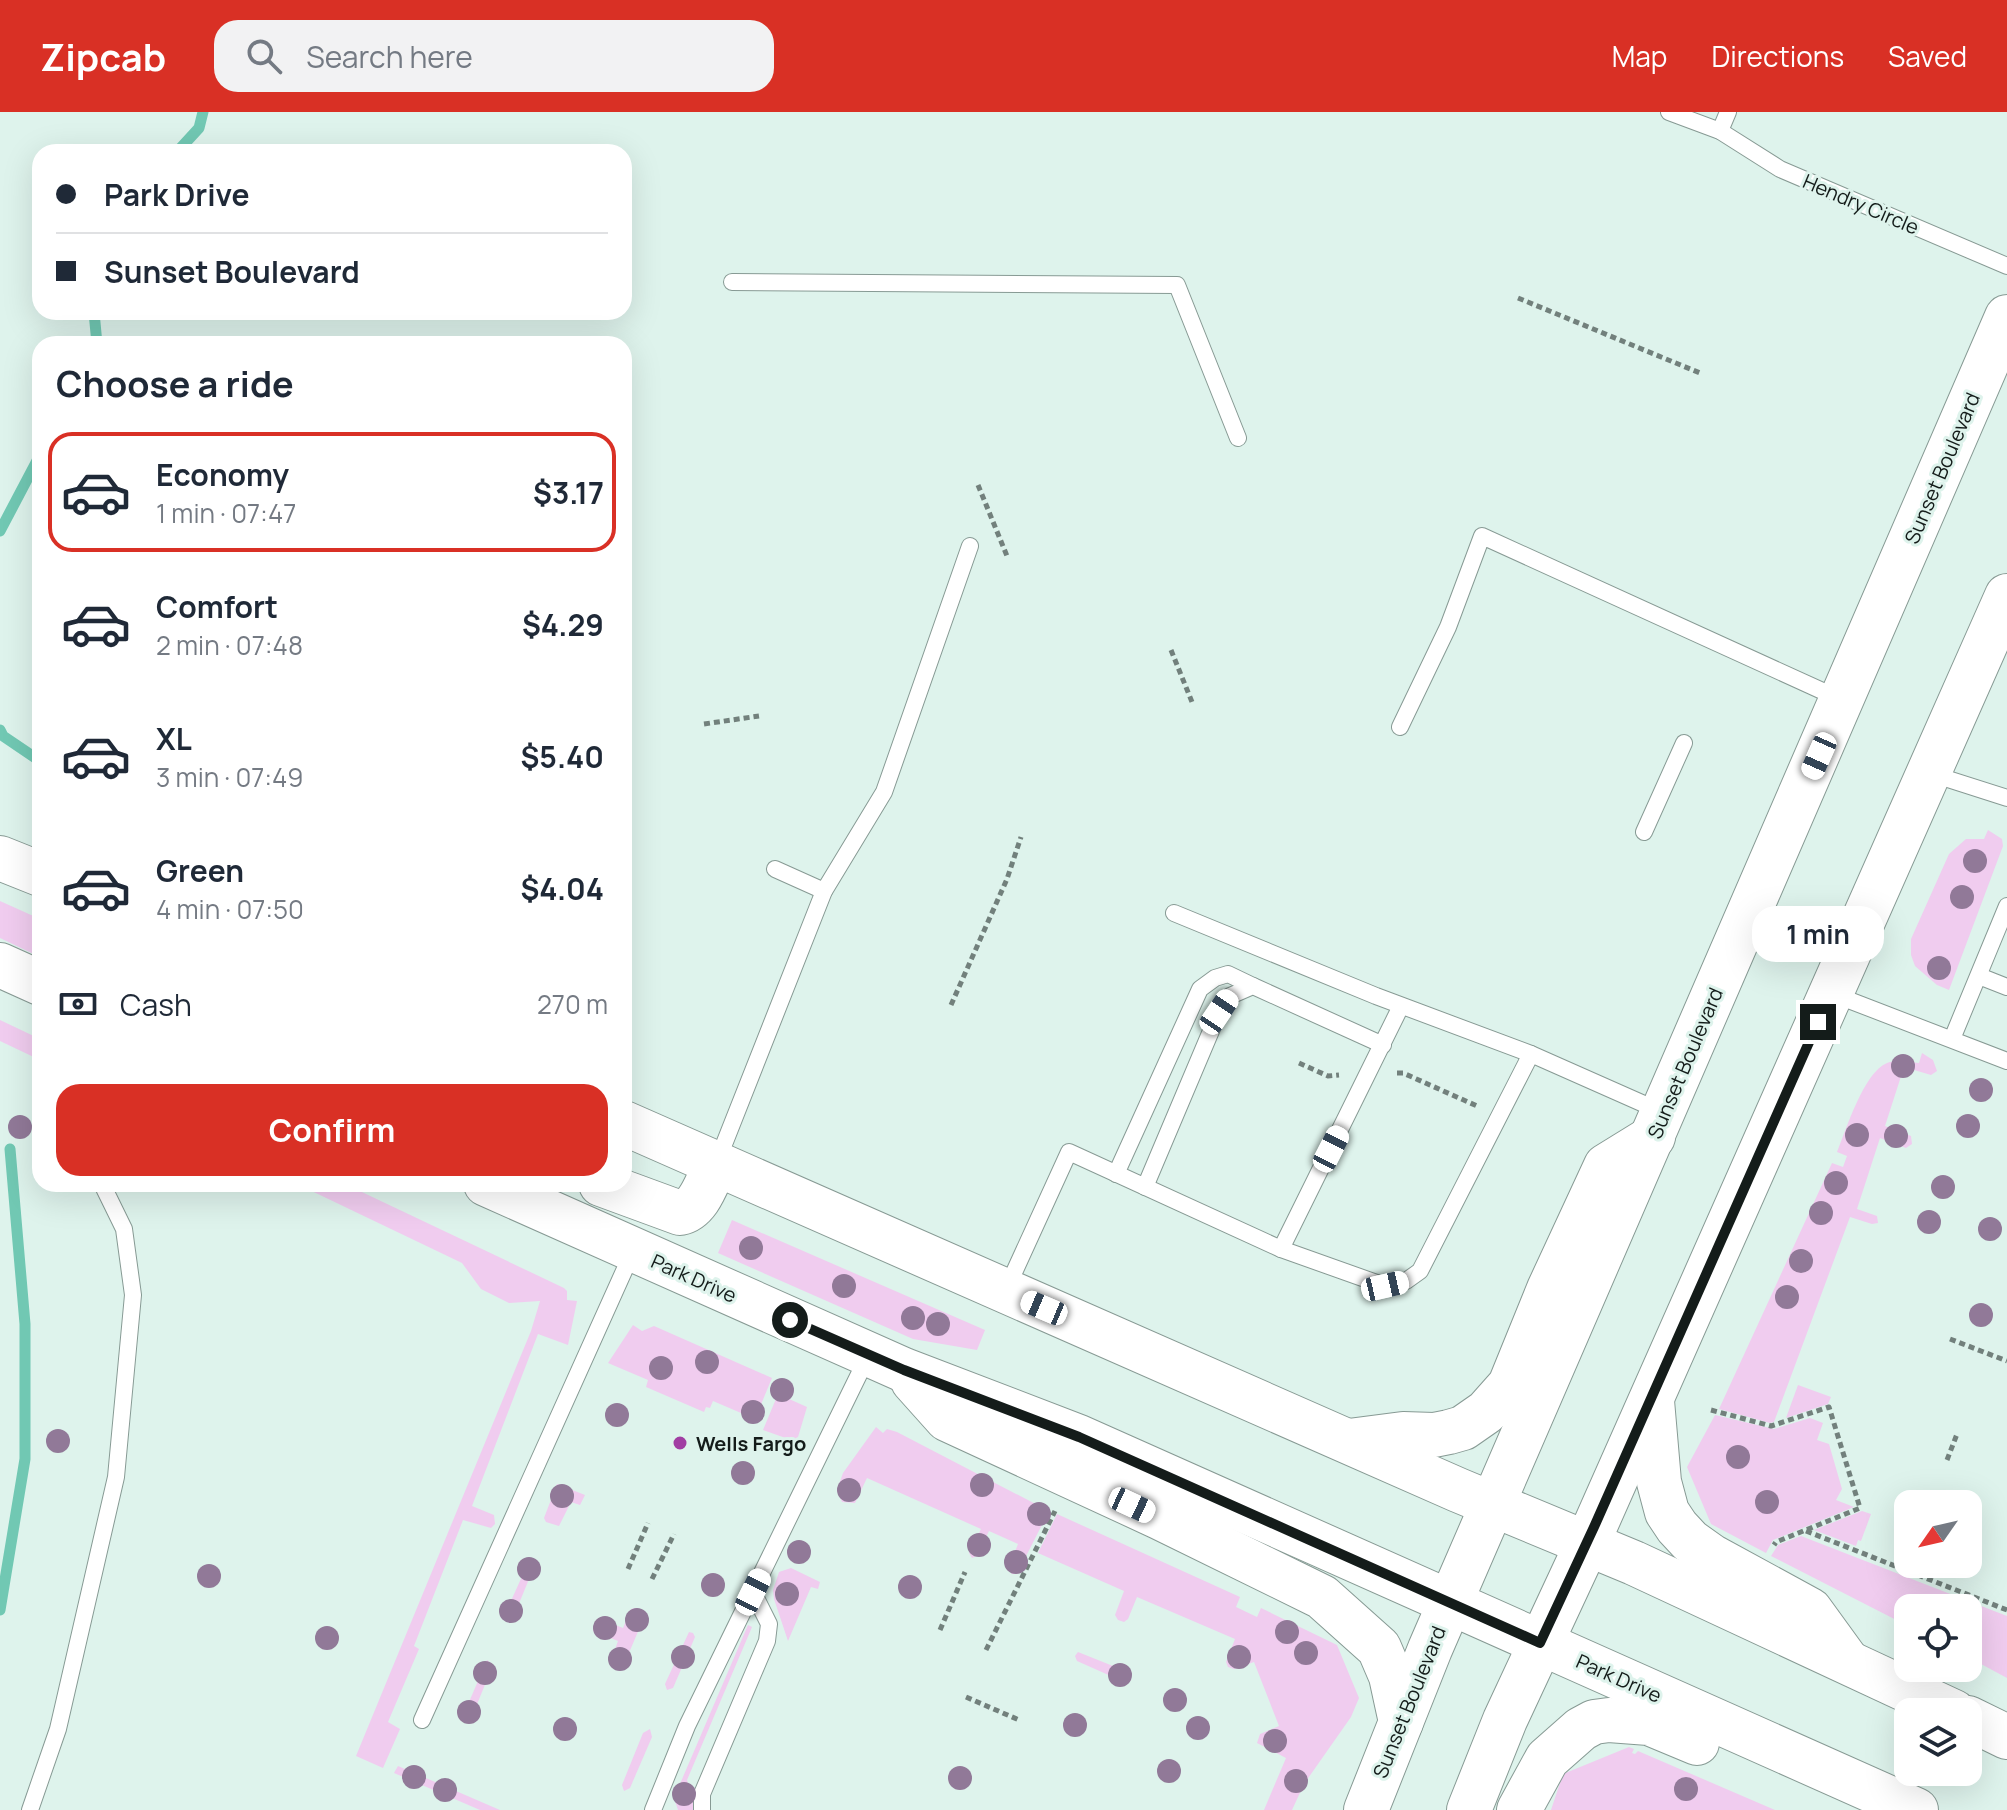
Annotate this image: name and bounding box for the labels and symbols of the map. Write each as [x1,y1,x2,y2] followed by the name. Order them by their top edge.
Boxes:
[1799,167,1923,241] street label: Hendry Circle
[1898,388,1986,548] street label: Sunset Boulevard
[1798,729,1840,783] car
[1752,906,1884,962] callout: 1 min
[1641,983,1729,1143] street label: Sunset Boulevard
[1196,985,1242,1039] car
[1800,1004,1836,1040] route end
[1309,1122,1353,1176] car
[647,1247,741,1309] street label: Park Drive
[1359,1269,1411,1303] car
[1017,1288,1071,1328] car
[772,1302,808,1338] route start
[696,1430,806,1457] place label: Wells Fargo
[671,1434,689,1452] marker: Wells Fargo
[1105,1484,1159,1526] car
[1894,1490,1982,1578] north arrow
[732,1565,774,1619] car
[1366,1622,1452,1782] street label: Sunset Boulevard
[1572,1647,1666,1709] street label: Park Drive

